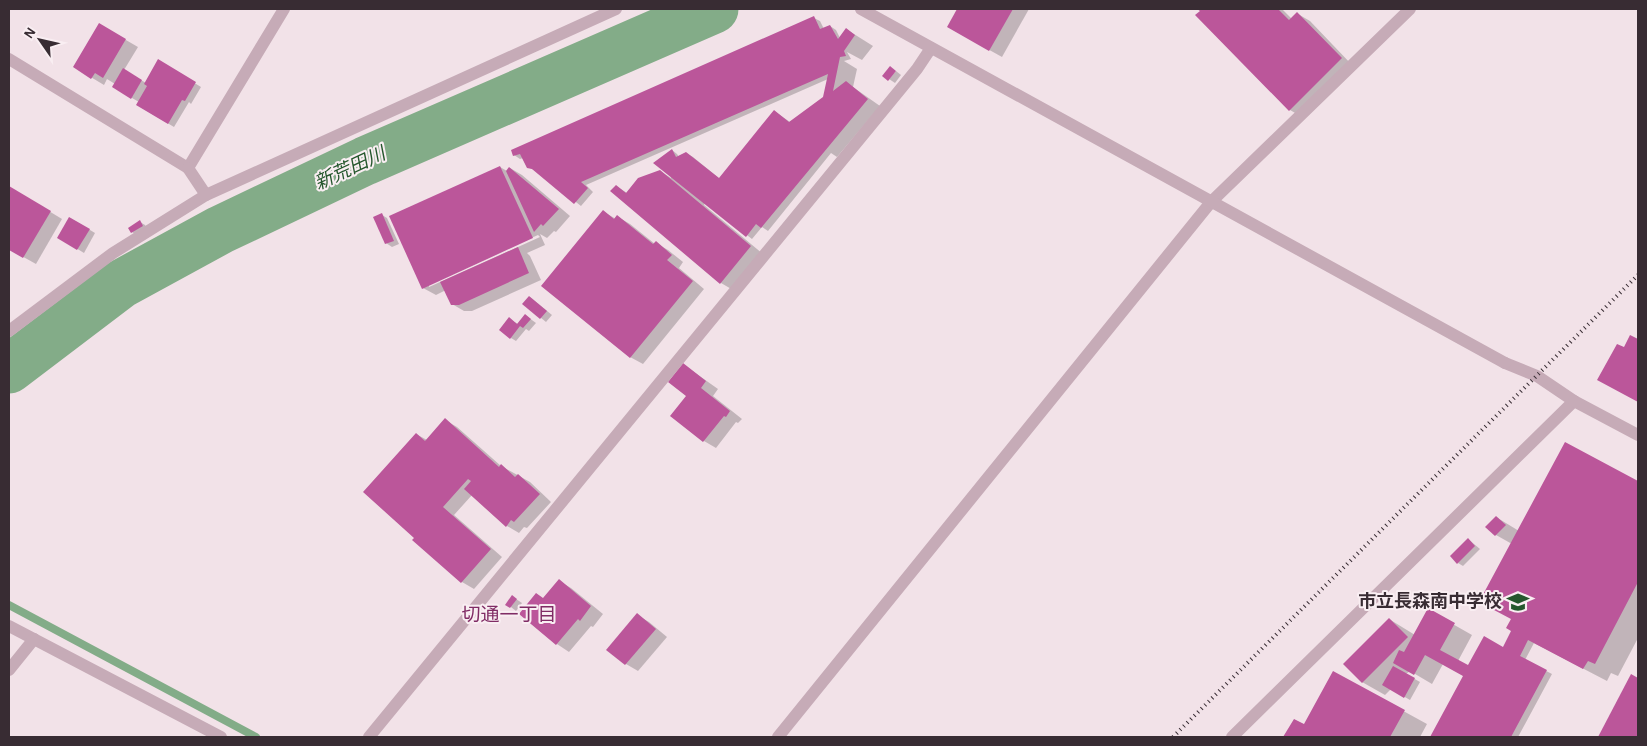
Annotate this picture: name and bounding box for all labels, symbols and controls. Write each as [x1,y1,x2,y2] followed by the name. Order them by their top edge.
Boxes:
[15,15,65,65] north arrow
[22,25,39,41] text: N
[311,143,390,194] water label: 新荒田川
[1505,589,1531,615] school or university icon: 市立長森南中学校
[1358,591,1502,611] place label: 市立長森南中学校
[461,605,557,625] district label: 切通一丁目

